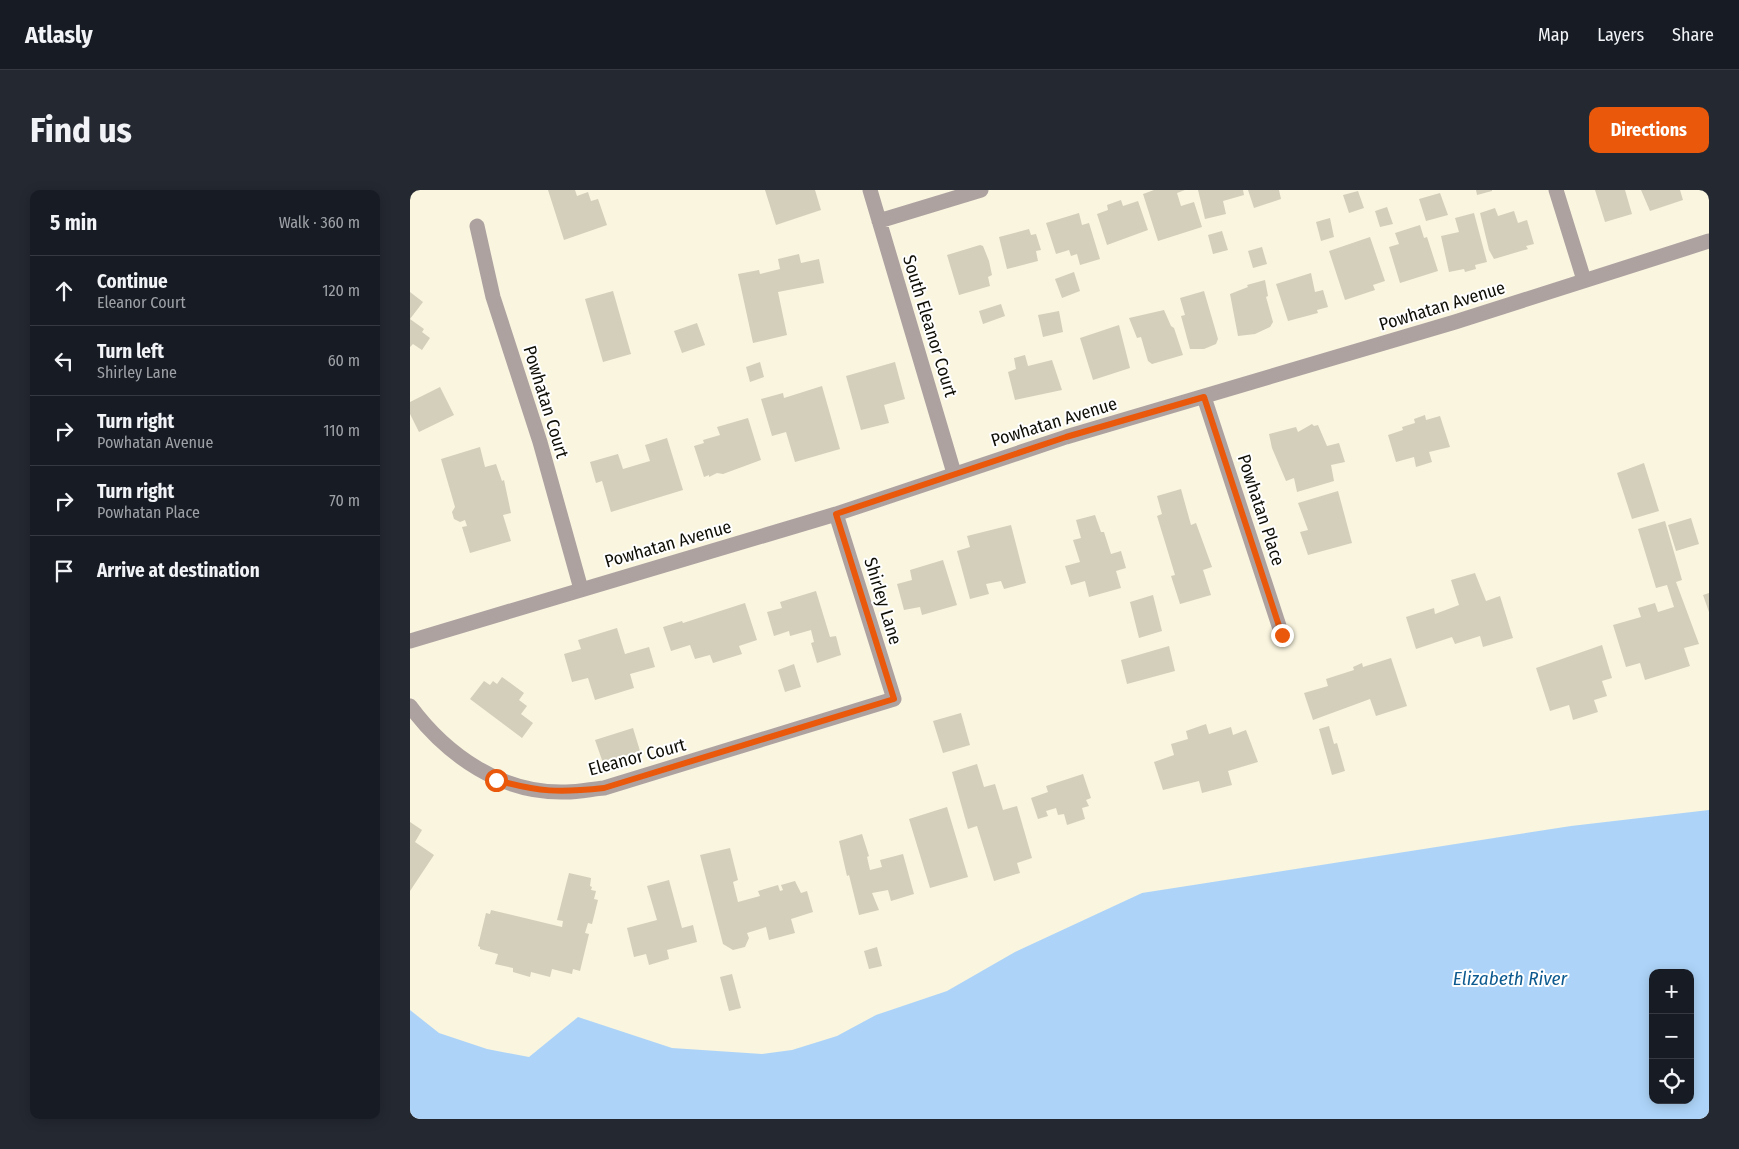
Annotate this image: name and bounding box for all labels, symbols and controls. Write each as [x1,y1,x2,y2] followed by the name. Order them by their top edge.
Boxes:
[25,21,93,49] text: Atlasly
[1538,24,1569,46] text: Map
[1597,24,1644,46] text: Layers
[1672,24,1714,46] text: Share
[1589,107,1709,153] button: Directions
[30,109,132,151] text: Find us
[50,210,97,236] text: 5 min
[279,213,360,232] text: Walk · 360 m
[898,252,962,400] street label: South Eleanor Court
[97,270,168,293] text: Continue
[1376,276,1508,336] street label: Powhatan Avenue
[50,277,78,305] icon: ahead
[322,281,360,300] text: 120 m
[97,293,186,312] text: Eleanor Court
[97,340,164,363] text: Turn left
[518,343,574,461] street label: Powhatan Court
[50,347,78,375] icon: left
[328,351,360,370] text: 60 m
[97,363,177,382] text: Shirley Lane
[988,392,1120,452] street label: Powhatan Avenue
[97,410,174,433] text: Turn right
[50,417,78,445] icon: right
[323,421,360,440] text: 110 m
[97,433,213,452] text: Powhatan Avenue
[1233,452,1289,569] street label: Powhatan Place
[97,480,174,503] text: Turn right
[50,487,78,515] icon: right
[329,491,360,510] text: 70 m
[97,503,200,522] text: Powhatan Place
[602,515,734,573] street label: Powhatan Avenue
[859,555,907,647] street label: Shirley Lane
[50,557,78,585] icon: arrive
[97,559,260,582] text: Arrive at destination
[1271,624,1294,647] route end
[586,733,688,781] street label: Eleanor Court
[485,769,508,792] route start
[1453,967,1569,990] water label: Elizabeth River
[1649,969,1694,1104] map controls
[1649,969,1694,1014] button: +
[1649,1014,1694,1059] button: −
[1649,1059,1694,1104] button: locate

